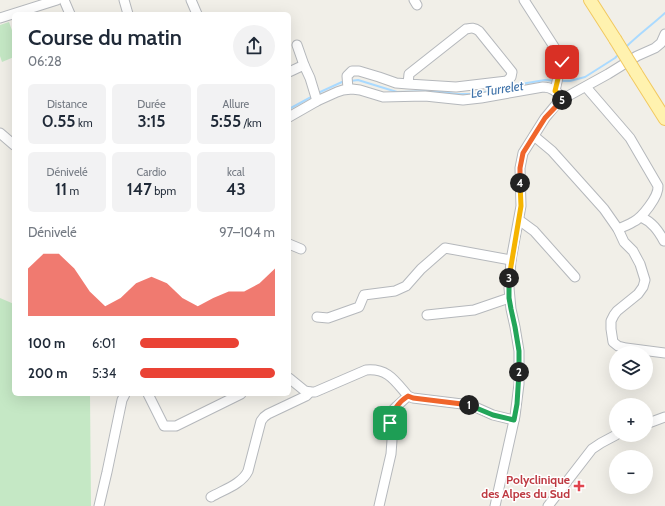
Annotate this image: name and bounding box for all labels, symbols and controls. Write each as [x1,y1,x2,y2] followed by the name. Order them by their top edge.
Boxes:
[28,24,182,51] text: Course du matin
[233,25,275,67] button: share
[545,45,579,79] pin
[551,51,573,73] icon: check
[28,53,62,69] text: 06:28
[469,77,526,101] water label: Le Turrelet
[552,90,572,110] pin: 5
[559,93,565,107] text: 5
[47,97,87,111] text: Distance
[137,97,166,111] text: Durée
[223,97,249,111] text: Allure
[42,111,76,131] text: 0.55
[137,111,166,131] text: 3:15
[210,111,241,131] text: 5:55
[76,116,93,130] text: km
[241,116,262,130] text: /km
[47,165,88,179] text: Dénivelé
[137,165,166,179] text: Cardio
[227,165,245,179] text: kcal
[510,173,530,193] pin: 4
[517,176,523,190] text: 4
[55,179,67,199] text: 11
[127,179,152,199] text: 147
[226,179,246,199] text: 43
[67,184,79,198] text: m
[152,184,176,198] text: bpm
[28,224,77,240] text: Dénivelé
[219,224,275,240] text: 97–104 m
[499,268,519,288] pin: 3
[506,271,512,285] text: 3
[28,335,65,351] text: 100 m
[92,335,115,351] text: 6:01
[609,346,653,494] map controls
[609,346,653,390] button: layers
[509,362,529,382] pin: 2
[28,365,67,381] text: 200 m
[92,365,116,381] text: 5:34
[516,365,522,379] text: 2
[459,395,479,415] pin: 1
[467,398,471,412] text: 1
[609,398,653,442] button: +
[373,406,407,440] pin
[379,412,401,434] icon: arrive
[609,450,653,494] button: −
[481,472,570,501] place label: Polyclinique des Alpes du Sud
[573,480,585,492] marker: Polyclinique des Alpes du Sud

